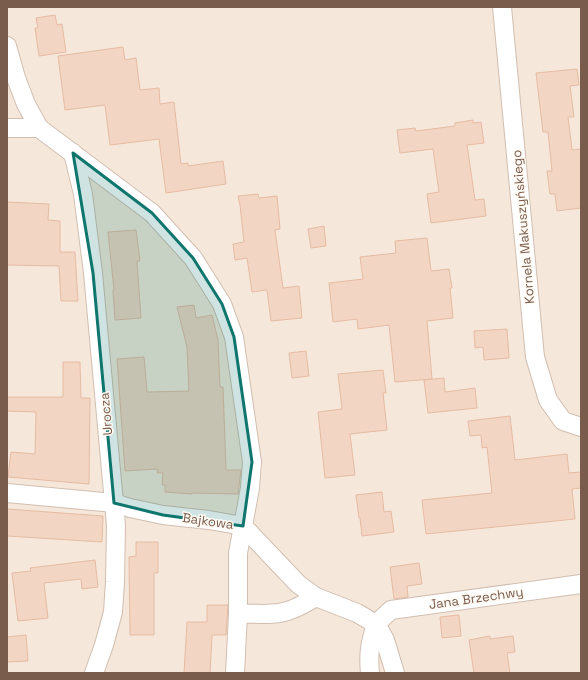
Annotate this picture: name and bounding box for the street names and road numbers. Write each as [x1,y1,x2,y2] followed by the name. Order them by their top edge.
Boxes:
[508,149,538,305] street label: Kornela Makuszyńskiego
[96,391,116,436] street label: Urocza
[181,509,235,533] street label: Bajkowa
[428,583,524,613] street label: Jana Brzechwy

